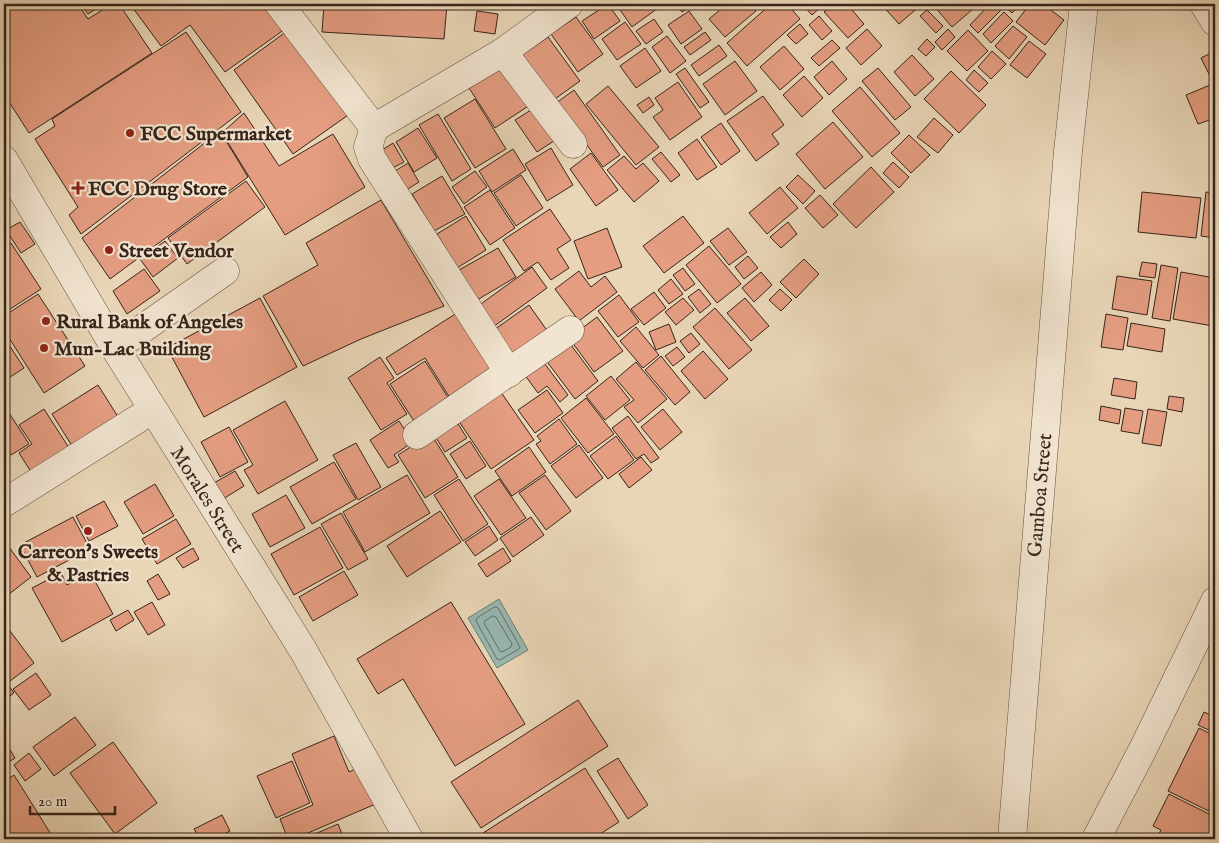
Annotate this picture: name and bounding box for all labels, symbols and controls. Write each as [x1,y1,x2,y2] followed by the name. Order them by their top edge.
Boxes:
[140,122,292,147] place label: FCC Supermarket
[124,127,136,139] marker: FCC Supermarket
[88,177,228,202] place label: FCC Drug Store
[72,182,84,194] marker: FCC Drug Store
[119,239,234,264] place label: Street Vendor
[103,244,115,256] marker: Street Vendor
[56,310,243,335] place label: Rural Bank of Angeles
[40,315,52,327] marker: Rural Bank of Angeles
[54,337,212,362] place label: Mun-Lac Building
[38,342,50,354] marker: Mun-Lac Building
[1023,432,1058,558] street label: Gamboa Street
[164,442,249,558] street label: Morales Street
[82,525,94,537] marker: Carreon's Sweets & Pastries
[18,540,158,588] place label: Carreon's Sweets & Pastries
[30,783,115,815] scale bar
[38,792,68,811] text: 20 m

